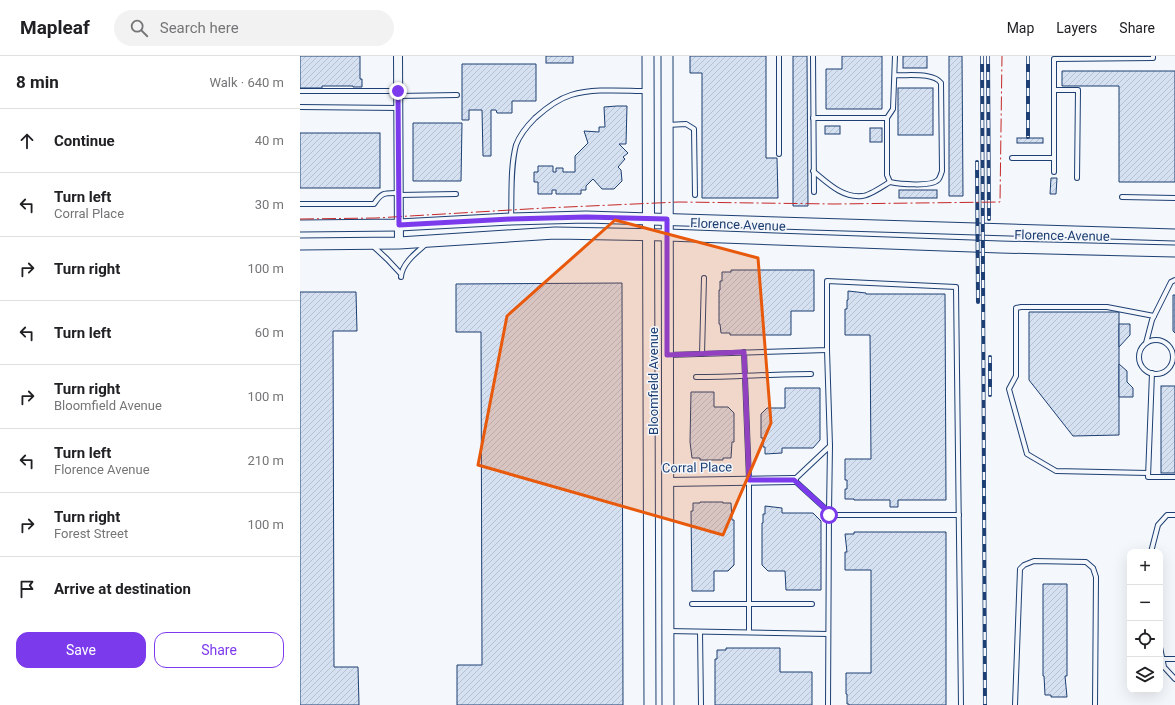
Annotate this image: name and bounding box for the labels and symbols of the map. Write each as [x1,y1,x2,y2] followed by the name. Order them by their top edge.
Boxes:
[389,82,407,100] route end
[690,215,786,234] street label: Florence Avenue
[1014,227,1110,244] street label: Florence Avenue
[646,327,661,435] street label: Bloomfield Avenue
[662,459,732,476] street label: Corral Place
[820,506,838,524] route start

